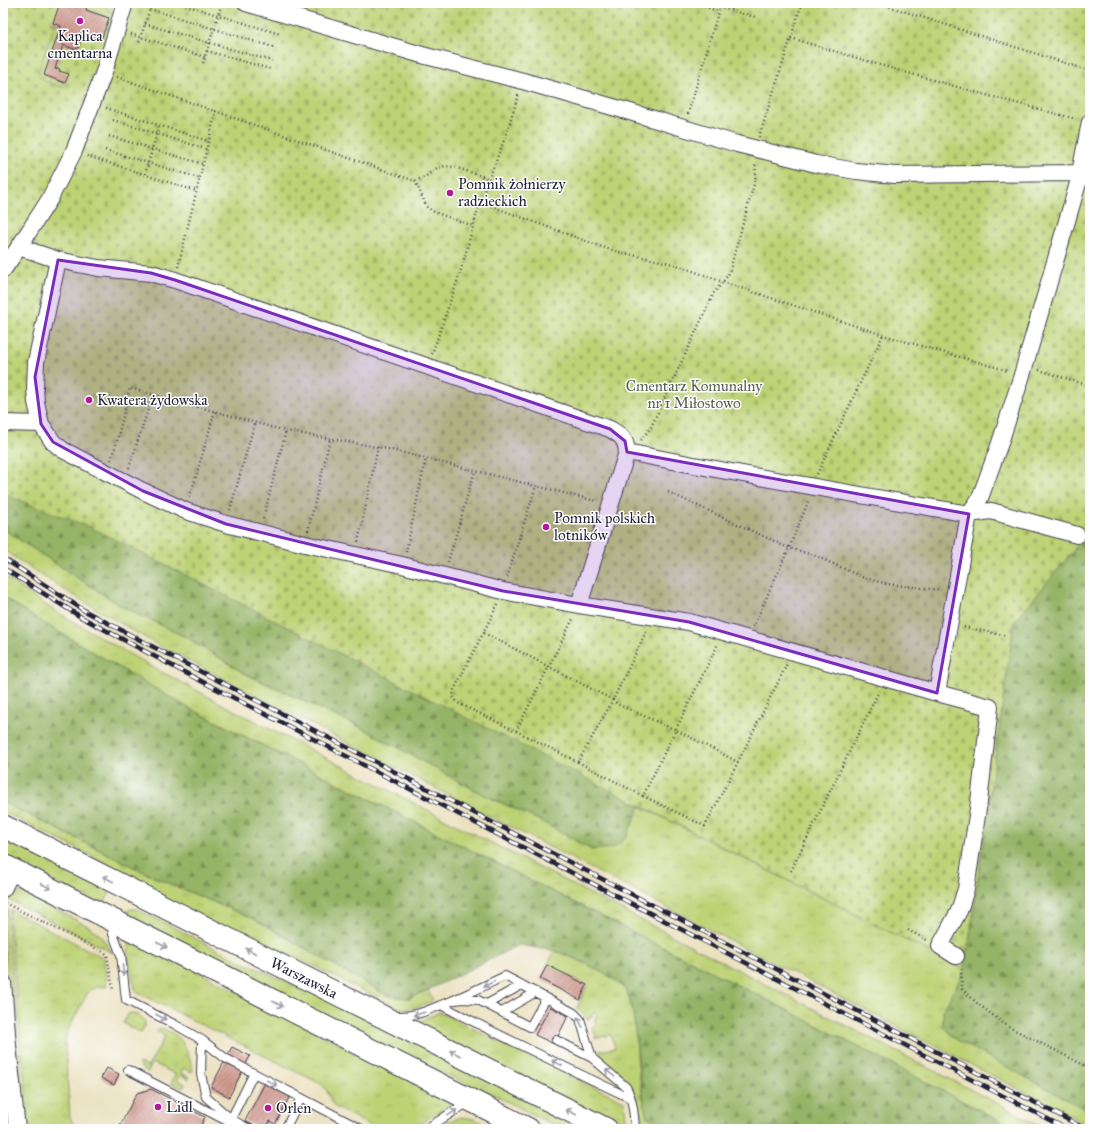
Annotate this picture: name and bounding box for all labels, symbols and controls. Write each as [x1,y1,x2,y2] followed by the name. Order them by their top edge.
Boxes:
[75,16,85,26] marker: Kaplica cmentarna
[48,27,113,62] place label: Kaplica cmentarna
[458,175,567,210] place label: Pomnik żołnierzy radzieckich
[445,188,455,198] marker: Pomnik żołnierzy radzieckich
[626,377,763,412] park label: Cmentarz Komunalny nr 1 Miłostowo
[97,391,208,409] place label: Kwatera żydowska
[84,395,94,405] marker: Kwatera żydowska
[554,509,656,544] place label: Pomnik polskich lotników
[541,522,551,532] marker: Pomnik polskich lotników
[102,875,114,882] one-way arrow
[40,883,52,890] one-way arrow
[156,942,168,949] one-way arrow
[246,947,258,954] one-way arrow
[268,953,341,1003] street label: Warszawska
[119,963,126,976] one-way arrow
[483,981,495,988] one-way arrow
[272,1000,284,1008] one-way arrow
[413,1011,426,1018] one-way arrow
[155,1014,167,1021] one-way arrow
[575,1016,583,1028] one-way arrow
[449,1049,461,1056] one-way arrow
[551,1059,563,1066] one-way arrow
[605,1069,616,1077] one-way arrow
[266,1080,278,1087] one-way arrow
[166,1098,194,1116] place label: Lidl
[276,1099,311,1117] place label: Orlen
[153,1102,163,1112] marker: Lidl
[263,1103,273,1113] marker: Orlen
[565,1107,577,1115] one-way arrow
[446,1108,458,1116] one-way arrow

